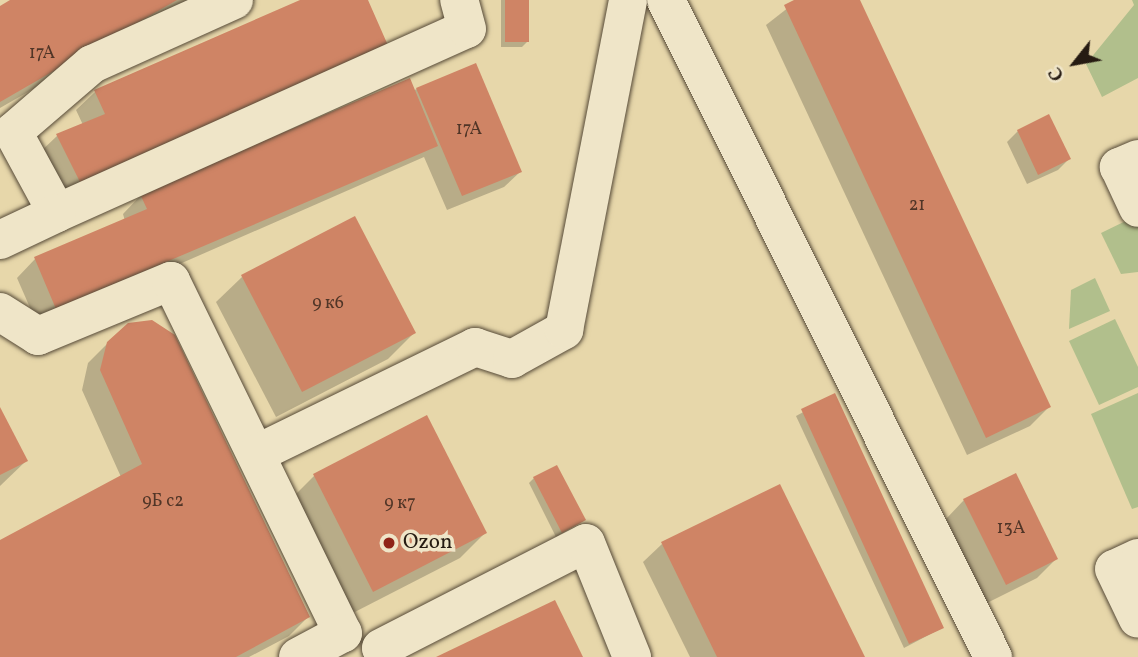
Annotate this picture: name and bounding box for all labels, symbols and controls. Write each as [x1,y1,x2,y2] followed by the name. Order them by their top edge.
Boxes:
[1040,28,1110,98] north arrow
[29,43,55,65] house number: 17А
[1043,62,1071,86] text: С
[456,119,482,141] house number: 17А
[909,195,925,217] house number: 21
[312,293,344,315] house number: 9 к6
[142,491,184,513] house number: 9Б с2
[384,493,416,515] house number: 9 к7
[997,518,1025,540] house number: 13А
[403,530,453,556] place label: Ozon
[381,535,397,551] marker: Ozon

